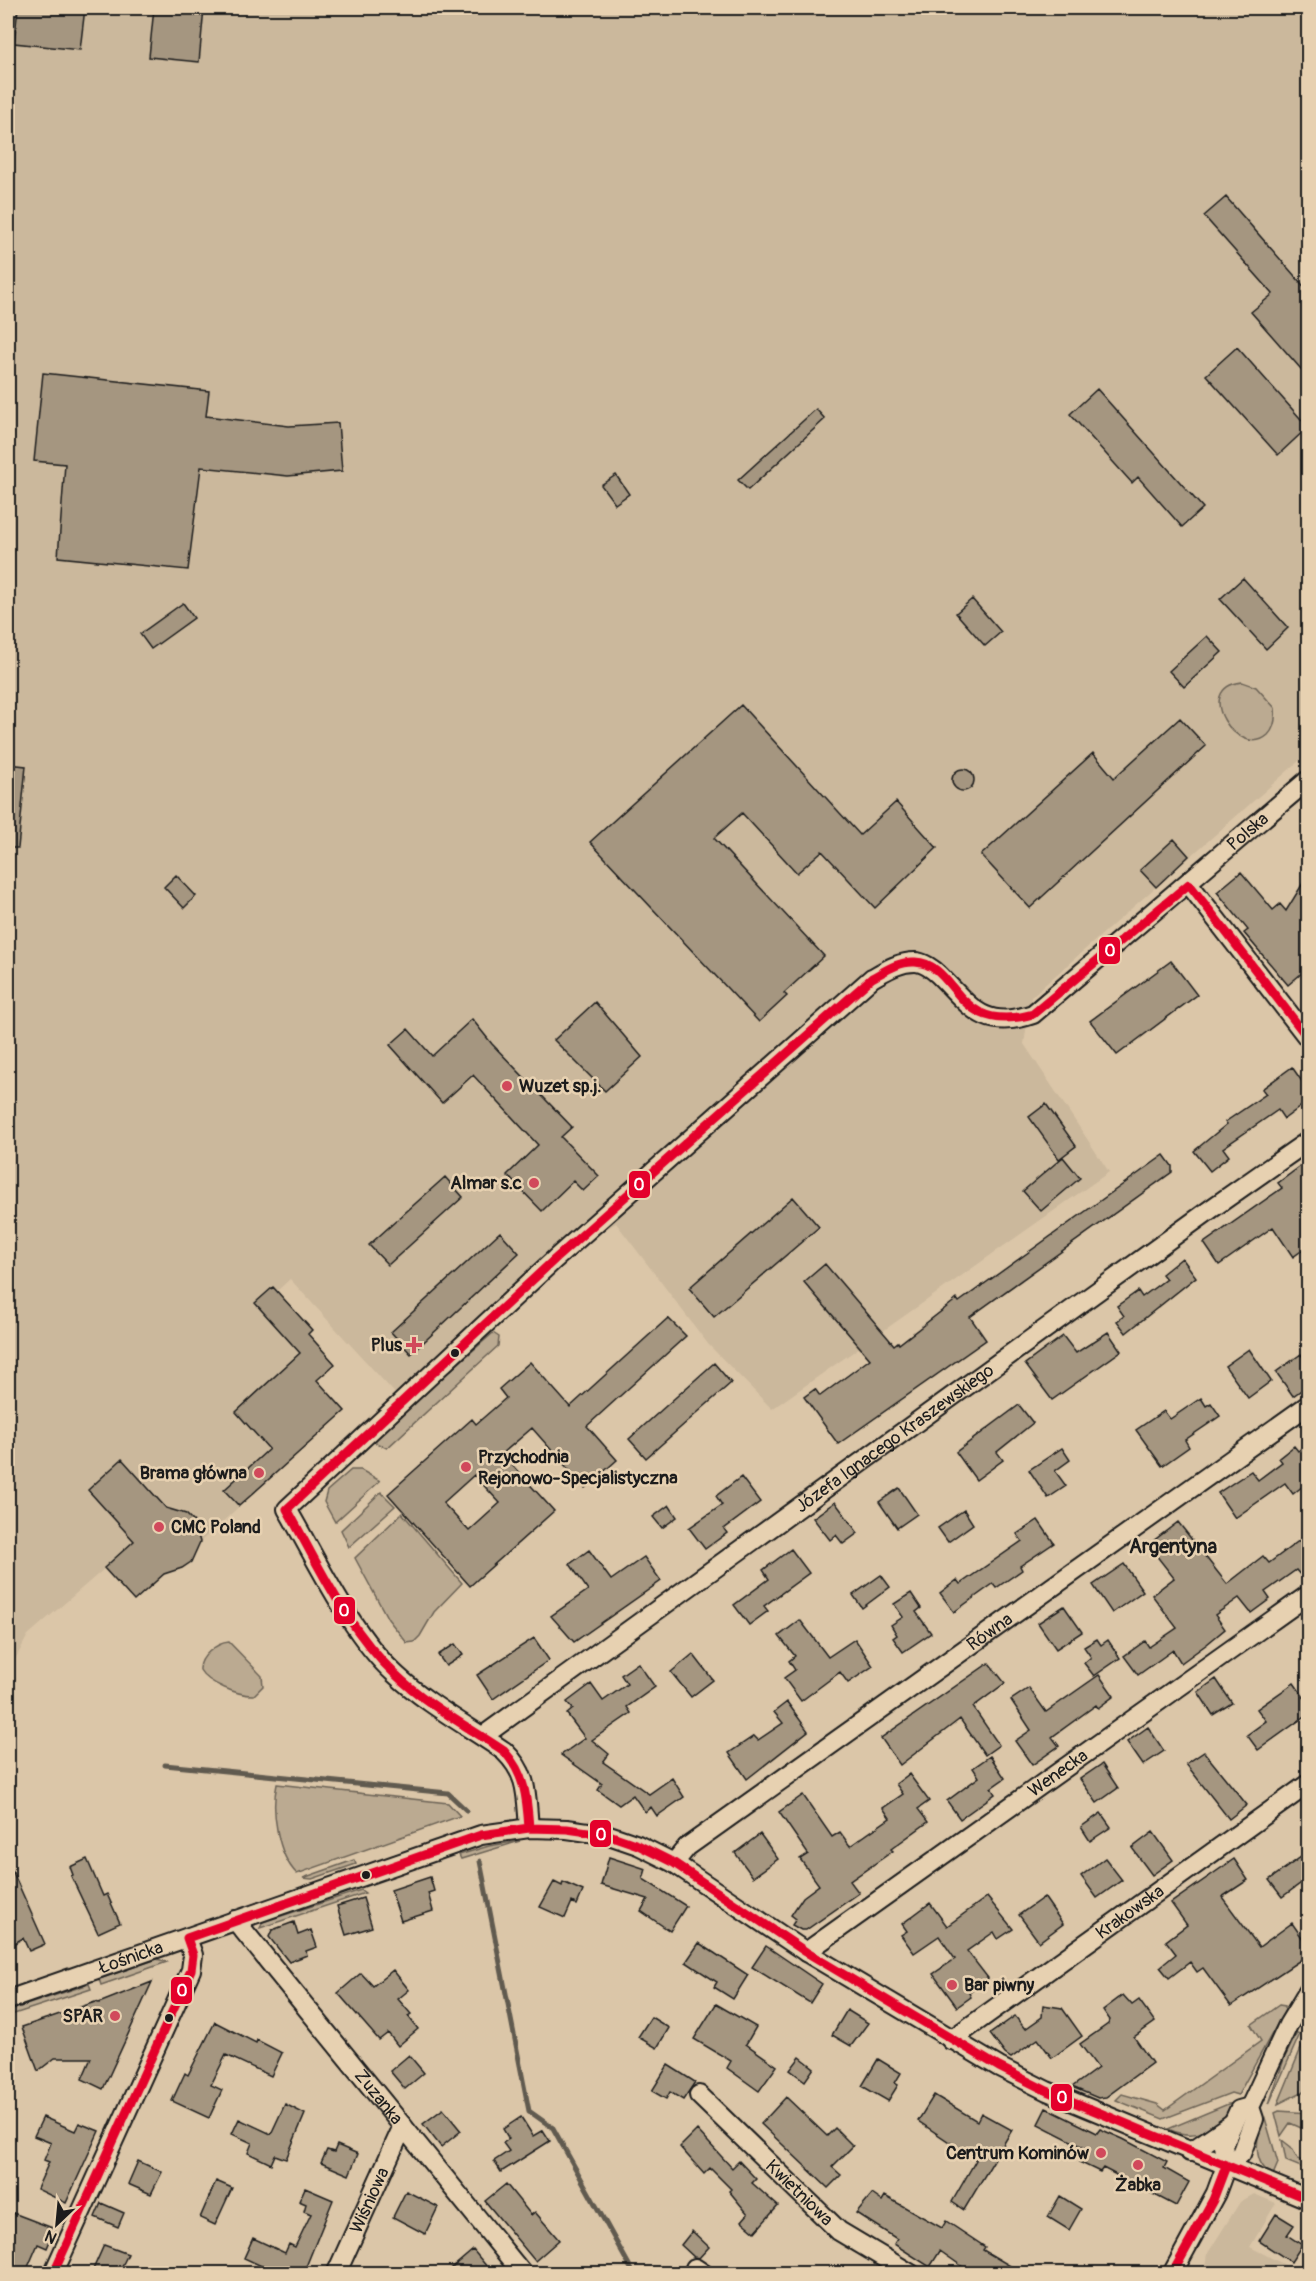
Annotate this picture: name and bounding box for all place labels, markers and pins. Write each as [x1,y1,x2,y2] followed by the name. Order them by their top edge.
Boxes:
[519,1075,601,1098] place label: Wuzet sp.j.
[500,1079,514,1093] marker: Wuzet sp.j.
[450,1172,522,1195] place label: Almar s.c
[527,1176,541,1190] marker: Almar s.c
[371,1334,403,1357] place label: Plus
[407,1338,421,1352] marker: Plus
[449,1347,461,1359] unlabelled marker
[478,1446,678,1490] place label: Przychodnia Rejonowo-Specjalistyczna
[459,1460,473,1474] marker: Przychodnia Rejonowo-Specjalistyczna
[140,1462,248,1485] place label: Brama główna
[252,1466,266,1480] marker: Brama główna
[171,1516,261,1539] place label: CMC Poland
[152,1520,166,1534] marker: CMC Poland
[360,1869,372,1881] unlabelled marker
[964,1974,1035,1997] place label: Bar piwny
[945,1978,959,1992] marker: Bar piwny
[62,2005,104,2028] place label: SPAR
[108,2009,122,2023] marker: SPAR
[163,2012,175,2024] unlabelled marker
[946,2142,1090,2165] place label: Centrum Kominów
[1094,2146,1108,2160] marker: Centrum Kominów
[1131,2158,1145,2172] marker: Żabka
[1115,2174,1162,2197] place label: Żabka

